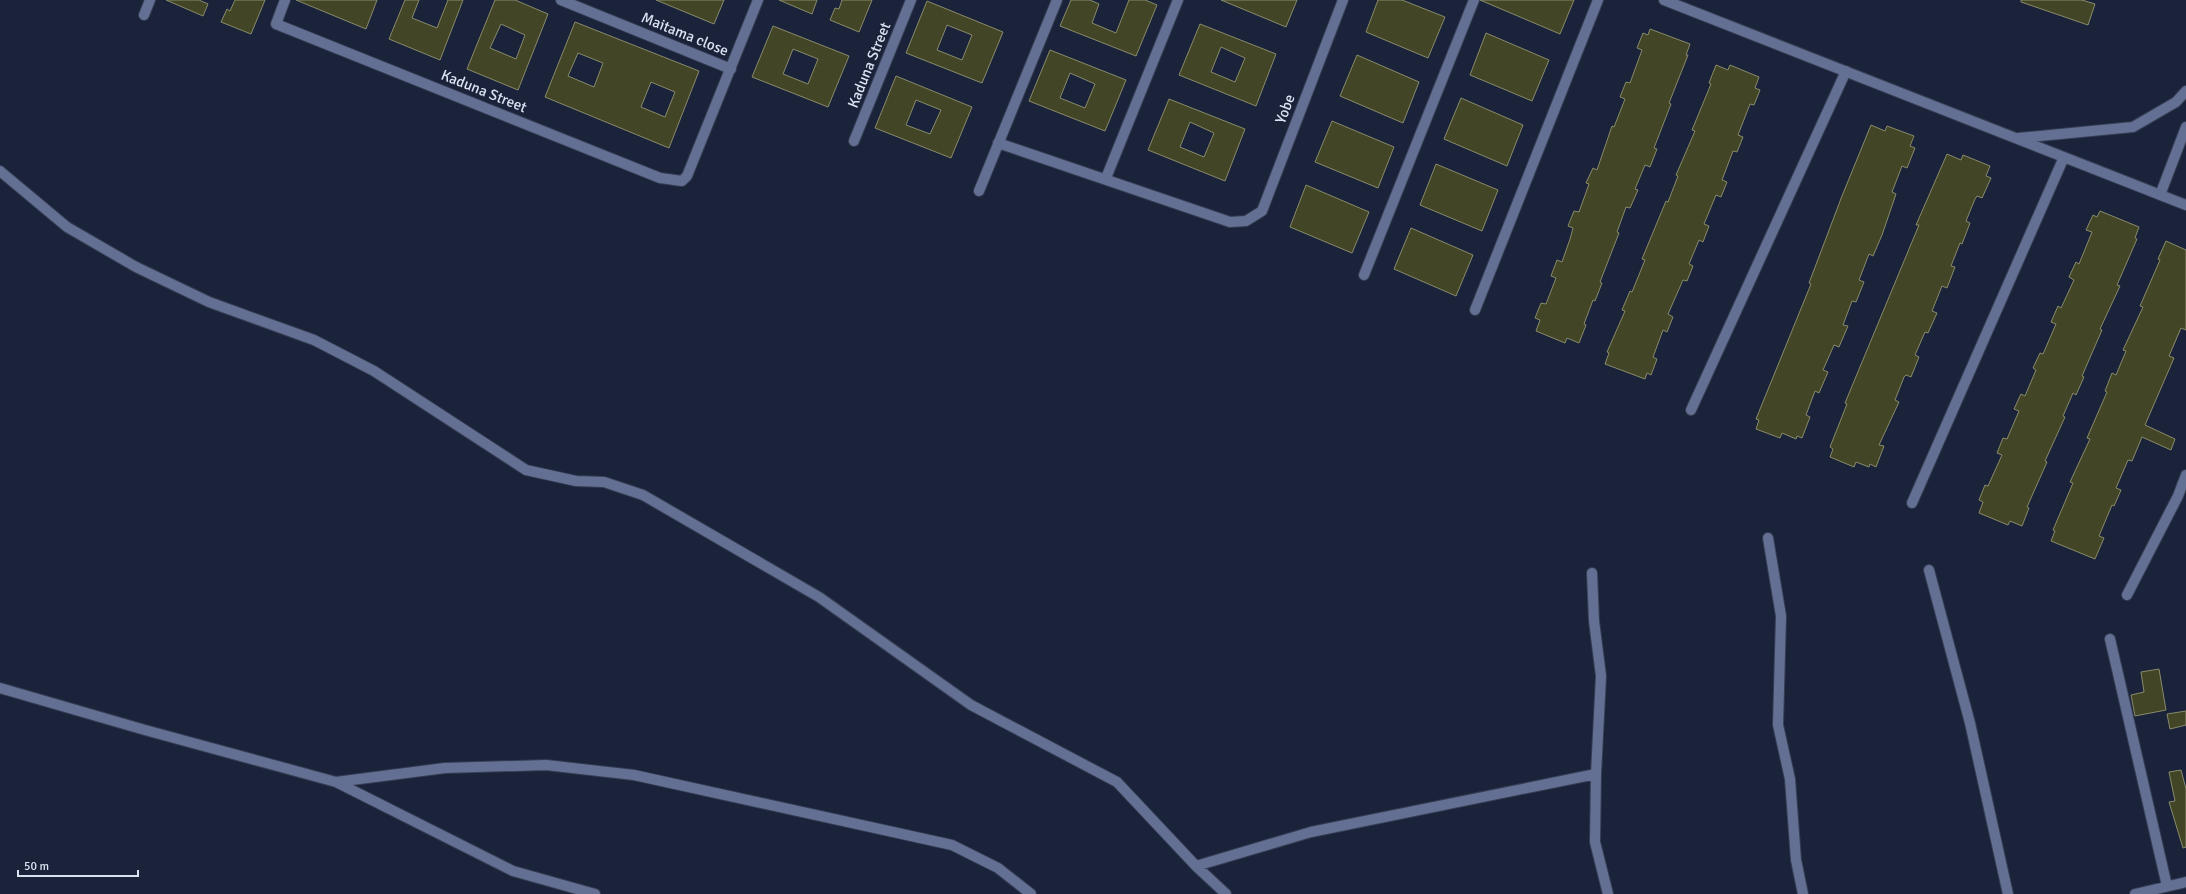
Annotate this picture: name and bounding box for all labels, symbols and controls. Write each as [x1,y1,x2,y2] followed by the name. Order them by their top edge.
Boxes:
[639,8,731,60] street label: Maitama close
[844,20,894,110] street label: Kaduna Street
[439,66,529,116] street label: Kaduna Street
[1271,92,1299,126] street label: Yobe
[18,852,138,878] scale bar
[24,859,49,874] text: 50 m

